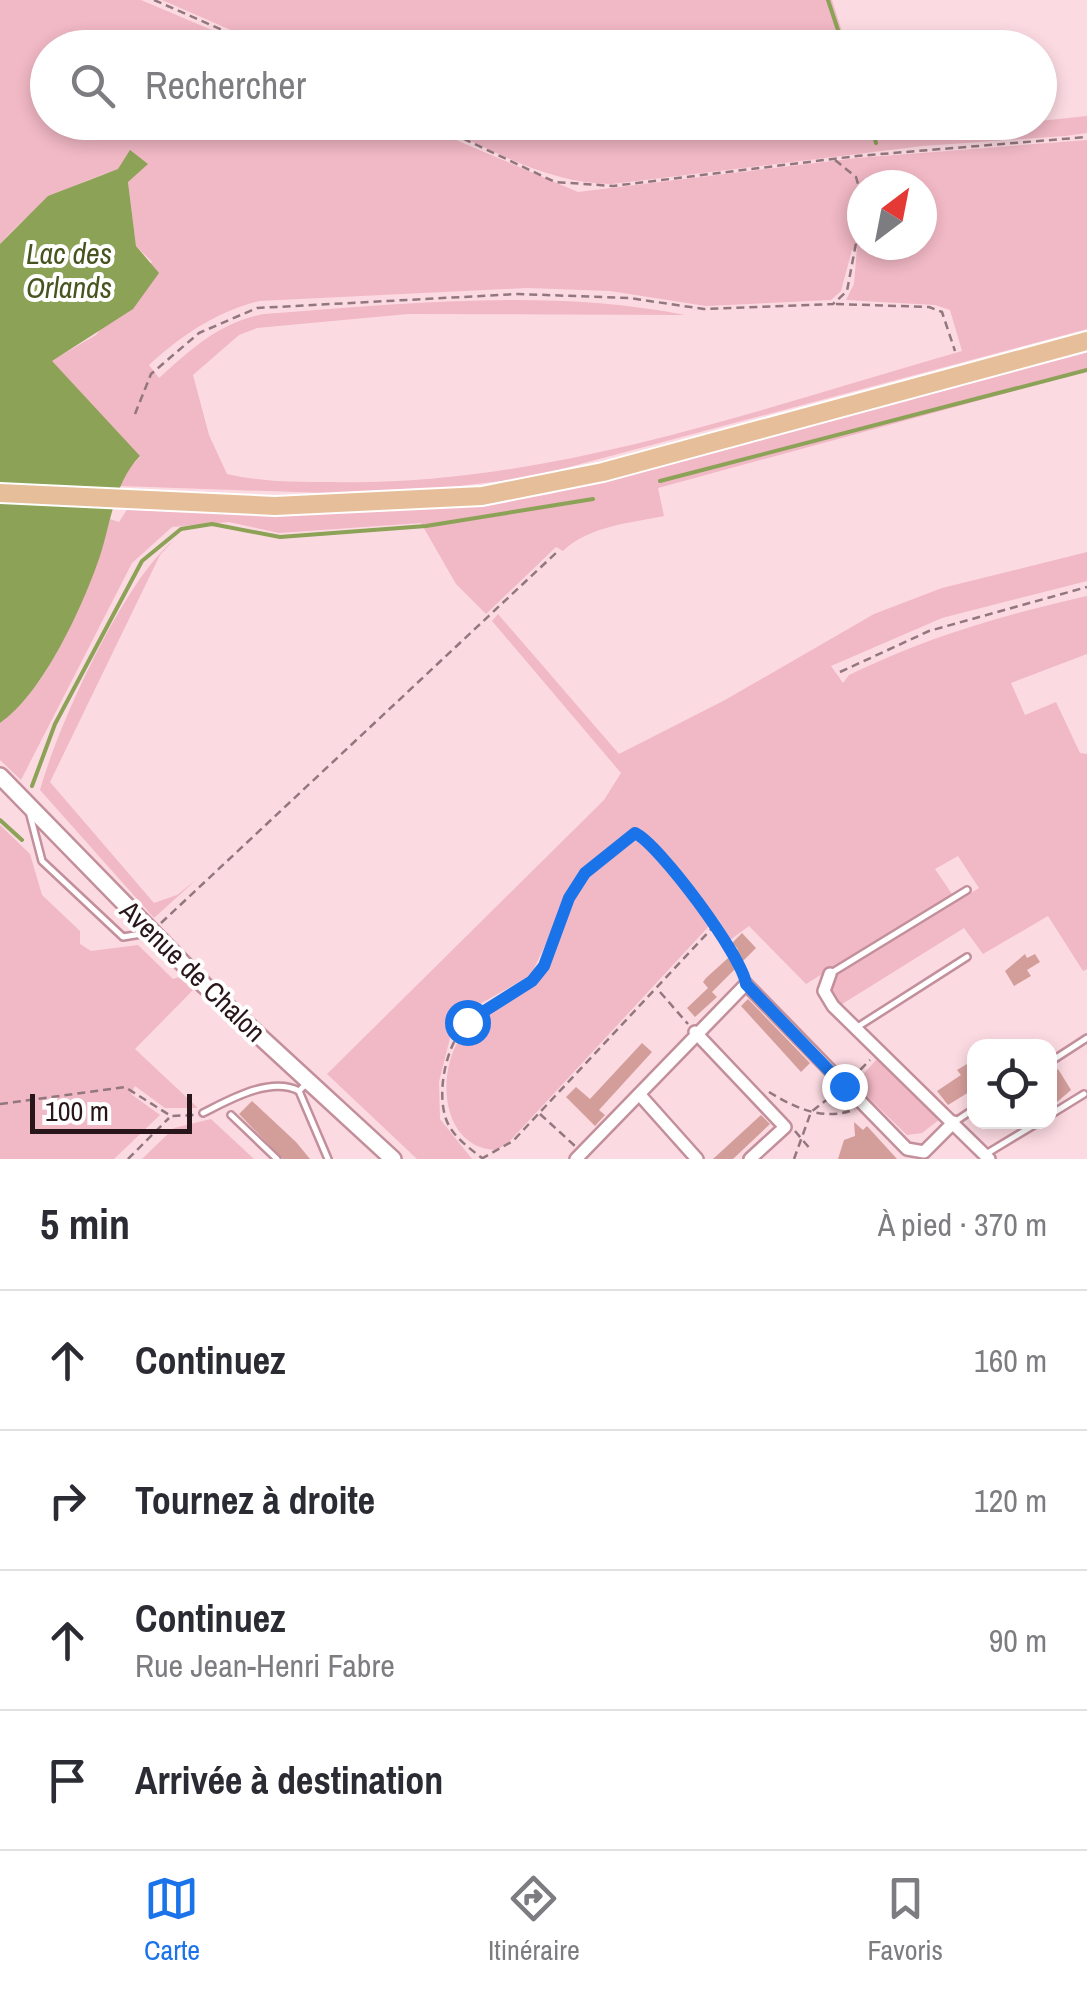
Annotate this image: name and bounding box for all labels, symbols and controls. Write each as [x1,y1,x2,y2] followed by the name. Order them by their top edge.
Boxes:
[30,30,1057,140] search box
[65,58,120,113] icon: search
[145,60,306,111] text: Rechercher
[847,170,937,260] north arrow
[26,233,112,307] water label: Lac des Orlands
[111,891,274,1050] street label: Avenue de Chalon
[445,1000,491,1046] route start
[967,1039,1057,1129] map controls
[967,1039,1057,1129] button: locate
[822,1064,868,1110] route end
[30,1089,192,1134] scale bar
[45,1092,109,1130] text: 100 m
[40,1196,130,1252] text: 5 min
[878,1203,1047,1246] text: À pied · 370 m
[40,1333,95,1388] icon: ahead
[135,1335,286,1386] text: Continuez
[974,1339,1047,1382] text: 160 m
[40,1473,95,1528] icon: right
[135,1475,375,1526] text: Tournez à droite
[974,1479,1047,1522] text: 120 m
[135,1593,286,1644] text: Continuez
[40,1613,95,1668] icon: ahead
[989,1619,1047,1662] text: 90 m
[135,1644,395,1687] text: Rue Jean-Henri Fabre
[40,1753,95,1808] icon: arrive
[135,1755,443,1806] text: Arrivée à destination
[144,1871,200,1969] tab: Carte
[488,1871,580,1969] tab: Itinéraire
[868,1871,943,1969] tab: Favoris

